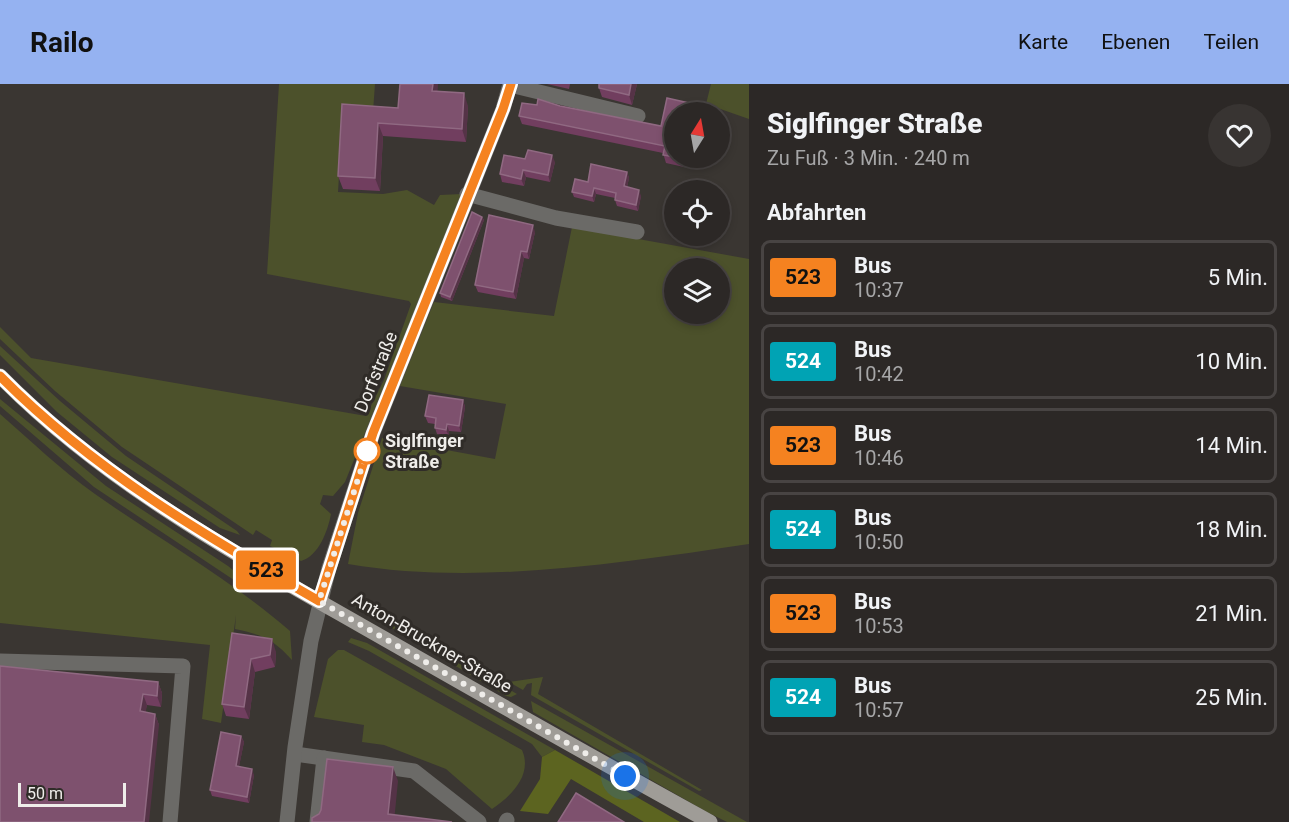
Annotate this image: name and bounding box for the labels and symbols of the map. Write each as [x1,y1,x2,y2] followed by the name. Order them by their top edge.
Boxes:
[664,102,730,168] north arrow
[350,328,401,415] street label: Dorfstraße
[385,430,464,472] place label: Siglfinger Straße
[354,438,380,464] marker: Siglfinger Straße
[232,550,300,590] line badge: 523
[348,588,516,697] street label: Anton-Bruckner-Straße
[610,761,640,791] your location
[18,780,126,808] scale bar

